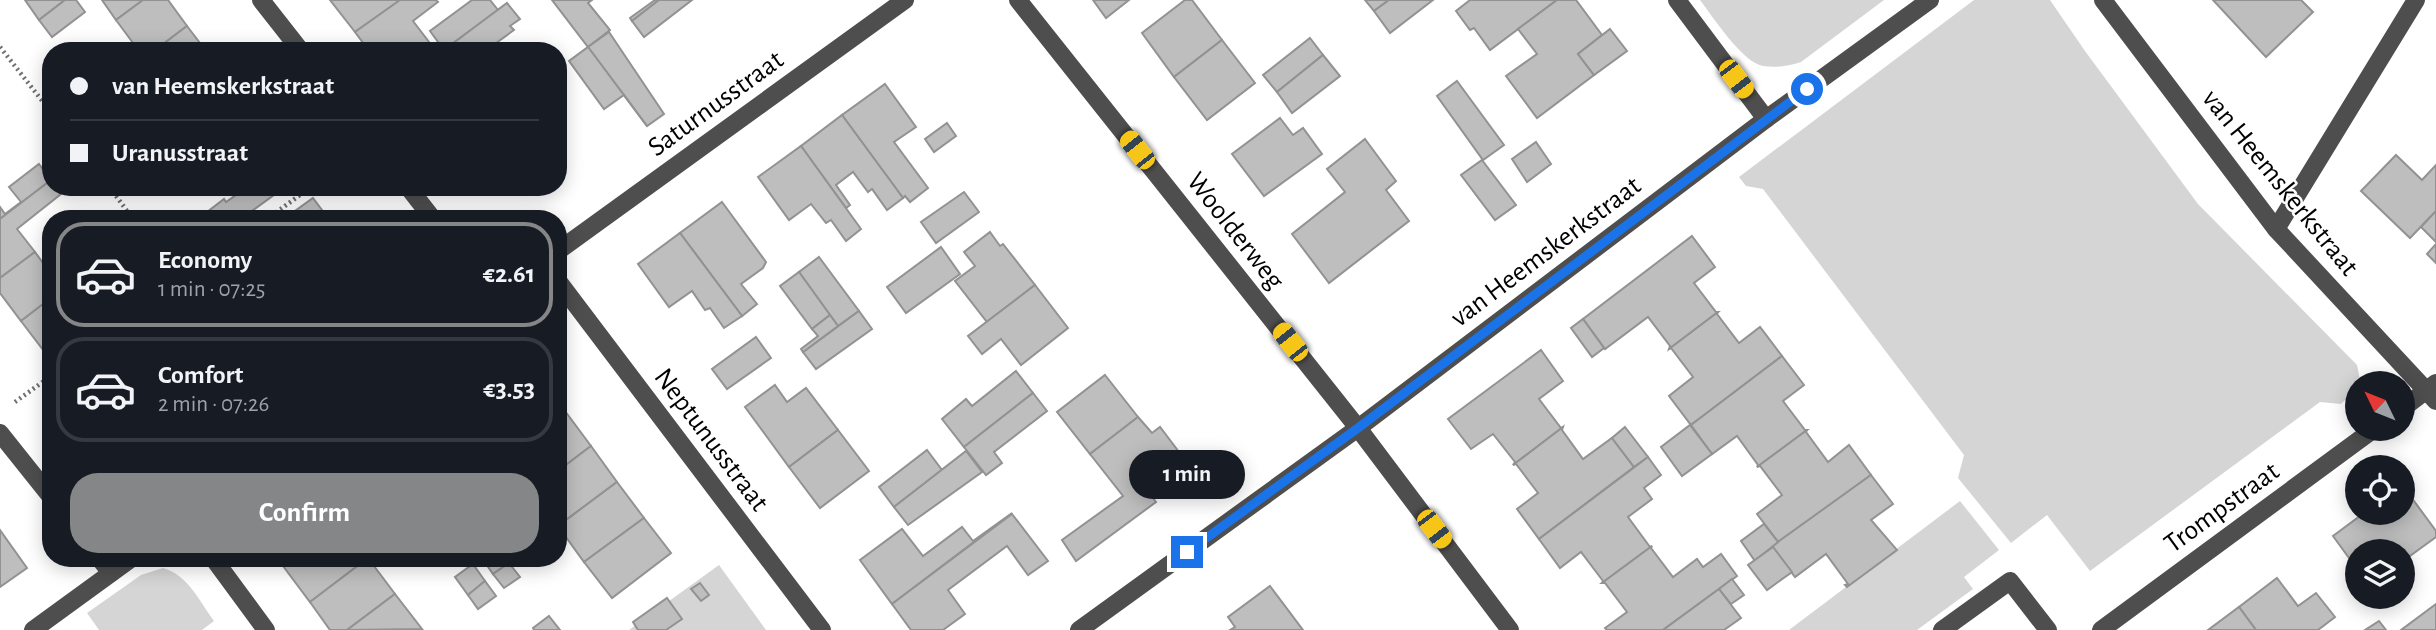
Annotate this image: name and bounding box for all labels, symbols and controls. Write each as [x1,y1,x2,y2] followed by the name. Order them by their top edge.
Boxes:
[643,46,789,162] street label: Saturnusstraat
[1715,56,1758,102] car
[112,73,334,99] text: van Heemskerkstraat
[1791,73,1823,105] route start
[2197,85,2363,281] street label: van Heemskerkstraat
[1116,127,1159,173] car
[112,140,248,166] text: Uranusstraat
[1181,167,1289,295] street label: Woolderweg
[1446,172,1646,332] street label: van Heemskerkstraat
[74,243,137,306] icon: car
[158,247,252,273] text: Economy
[483,261,535,287] text: €2.61
[158,278,265,301] text: 1 min · 07:25
[1269,319,1312,365] car
[74,358,137,421] icon: car
[158,362,243,388] text: Comfort
[648,363,774,517] street label: Neptunusstraat
[2345,371,2415,441] north arrow
[2345,371,2415,609] map controls
[483,376,535,402] text: €3.53
[158,393,269,416] text: 2 min · 07:26
[1129,450,1245,500] callout: 1 min
[2345,455,2415,525] button: locate
[2160,457,2284,559] street label: Trompstraat
[1163,463,1211,486] text: 1 min
[70,473,539,553] button: Confirm
[1413,506,1456,552] car
[1171,536,1203,568] route end
[2345,539,2415,609] button: layers

